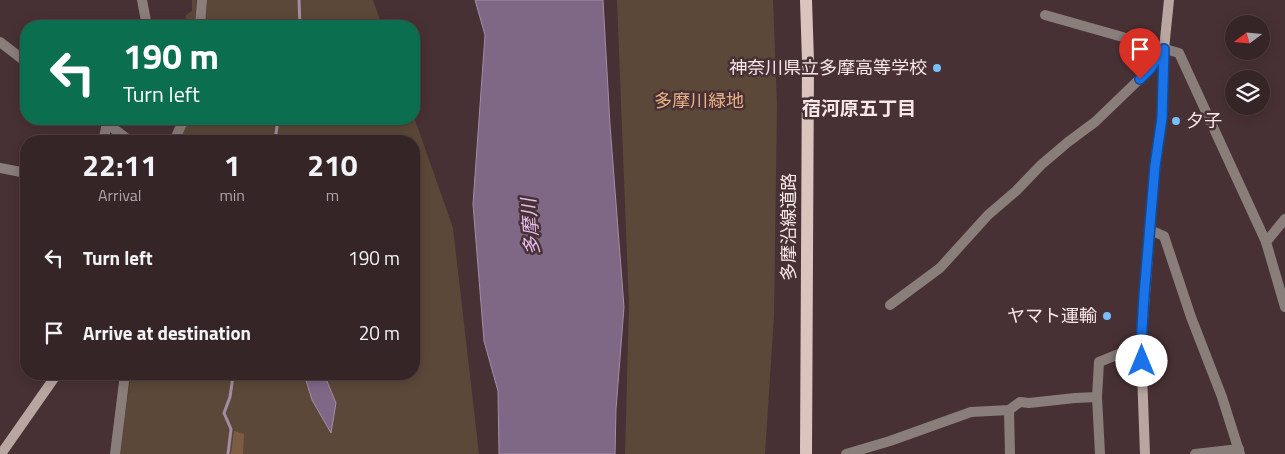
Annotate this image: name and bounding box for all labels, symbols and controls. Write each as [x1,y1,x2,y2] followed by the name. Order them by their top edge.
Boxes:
[1225,15,1270,60] north arrow
[1225,15,1270,115] map controls
[1119,28,1161,79] pin
[123,29,219,83] text: 190 m
[1126,35,1154,63] icon: arrive
[40,40,105,105] icon: left
[729,54,927,81] place label: 神奈川県立多摩高等学校
[931,62,943,74] marker: 神奈川県立多摩高等学校
[1225,70,1270,115] button: layers
[123,77,200,111] text: Turn left
[654,87,744,114] park label: 多摩川緑地
[802,93,916,122] district label: 宿河原五丁目
[1186,107,1222,134] place label: 夕子
[1170,115,1182,127] marker: 夕子
[82,142,157,188] text: 22:11
[224,142,241,188] text: 1
[307,142,358,188] text: 210
[775,173,802,281] street label: 多摩沿線道路
[98,183,141,207] text: Arrival
[219,183,245,207] text: min
[326,183,339,207] text: m
[513,196,546,256] water label: 多摩川
[83,243,153,272] text: Turn left
[348,243,400,272] text: 190 m
[40,244,68,272] icon: left
[1007,302,1097,329] place label: ヤマト運輸
[1101,310,1113,322] marker: ヤマト運輸
[83,318,251,347] text: Arrive at destination
[359,318,400,347] text: 20 m
[40,319,68,347] icon: arrive
[1115,334,1167,386] position arrow

